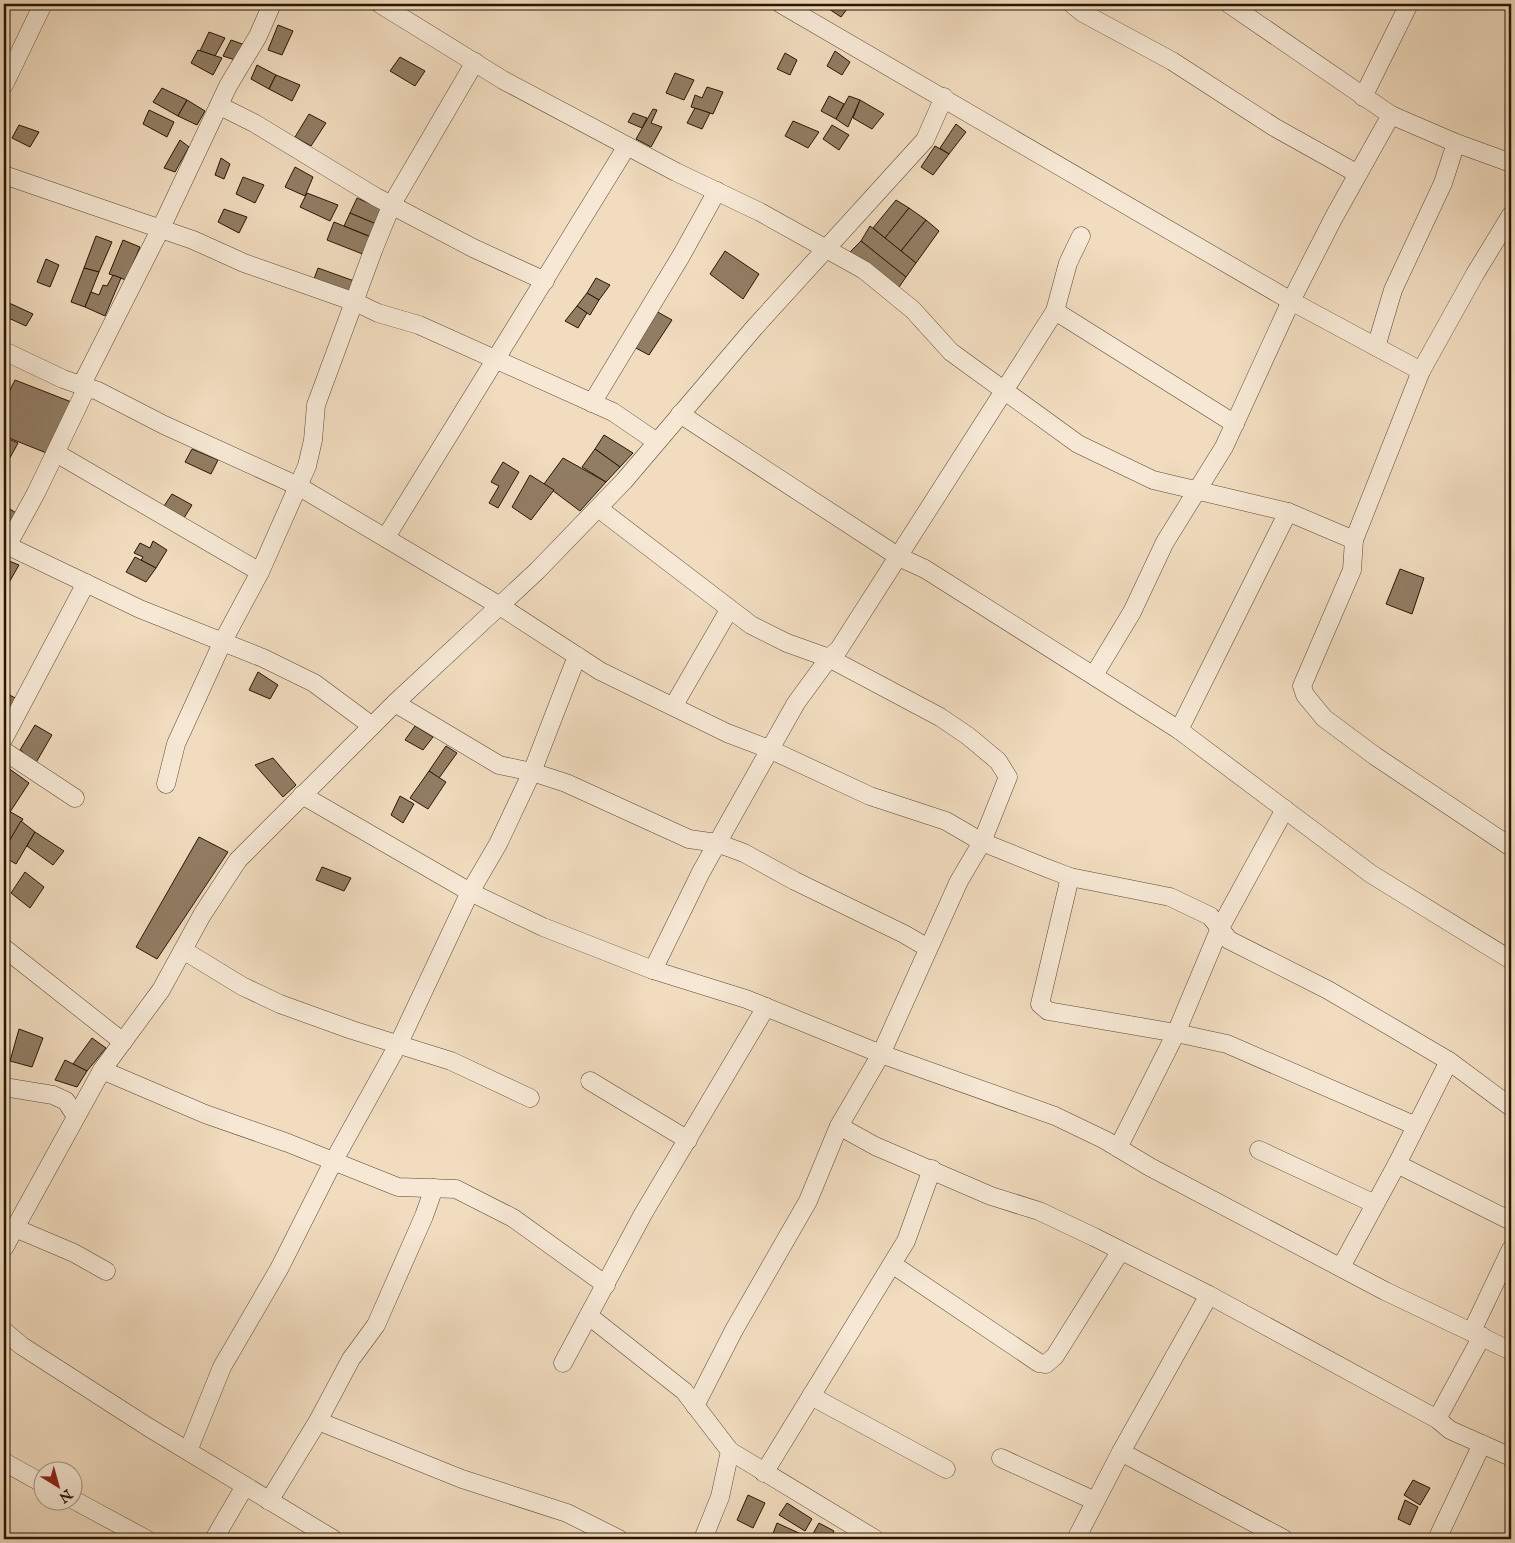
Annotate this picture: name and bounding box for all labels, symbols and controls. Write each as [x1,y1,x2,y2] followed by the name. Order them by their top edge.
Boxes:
[32,1460,82,1510] north arrow
[55,1484,76,1506] text: N

